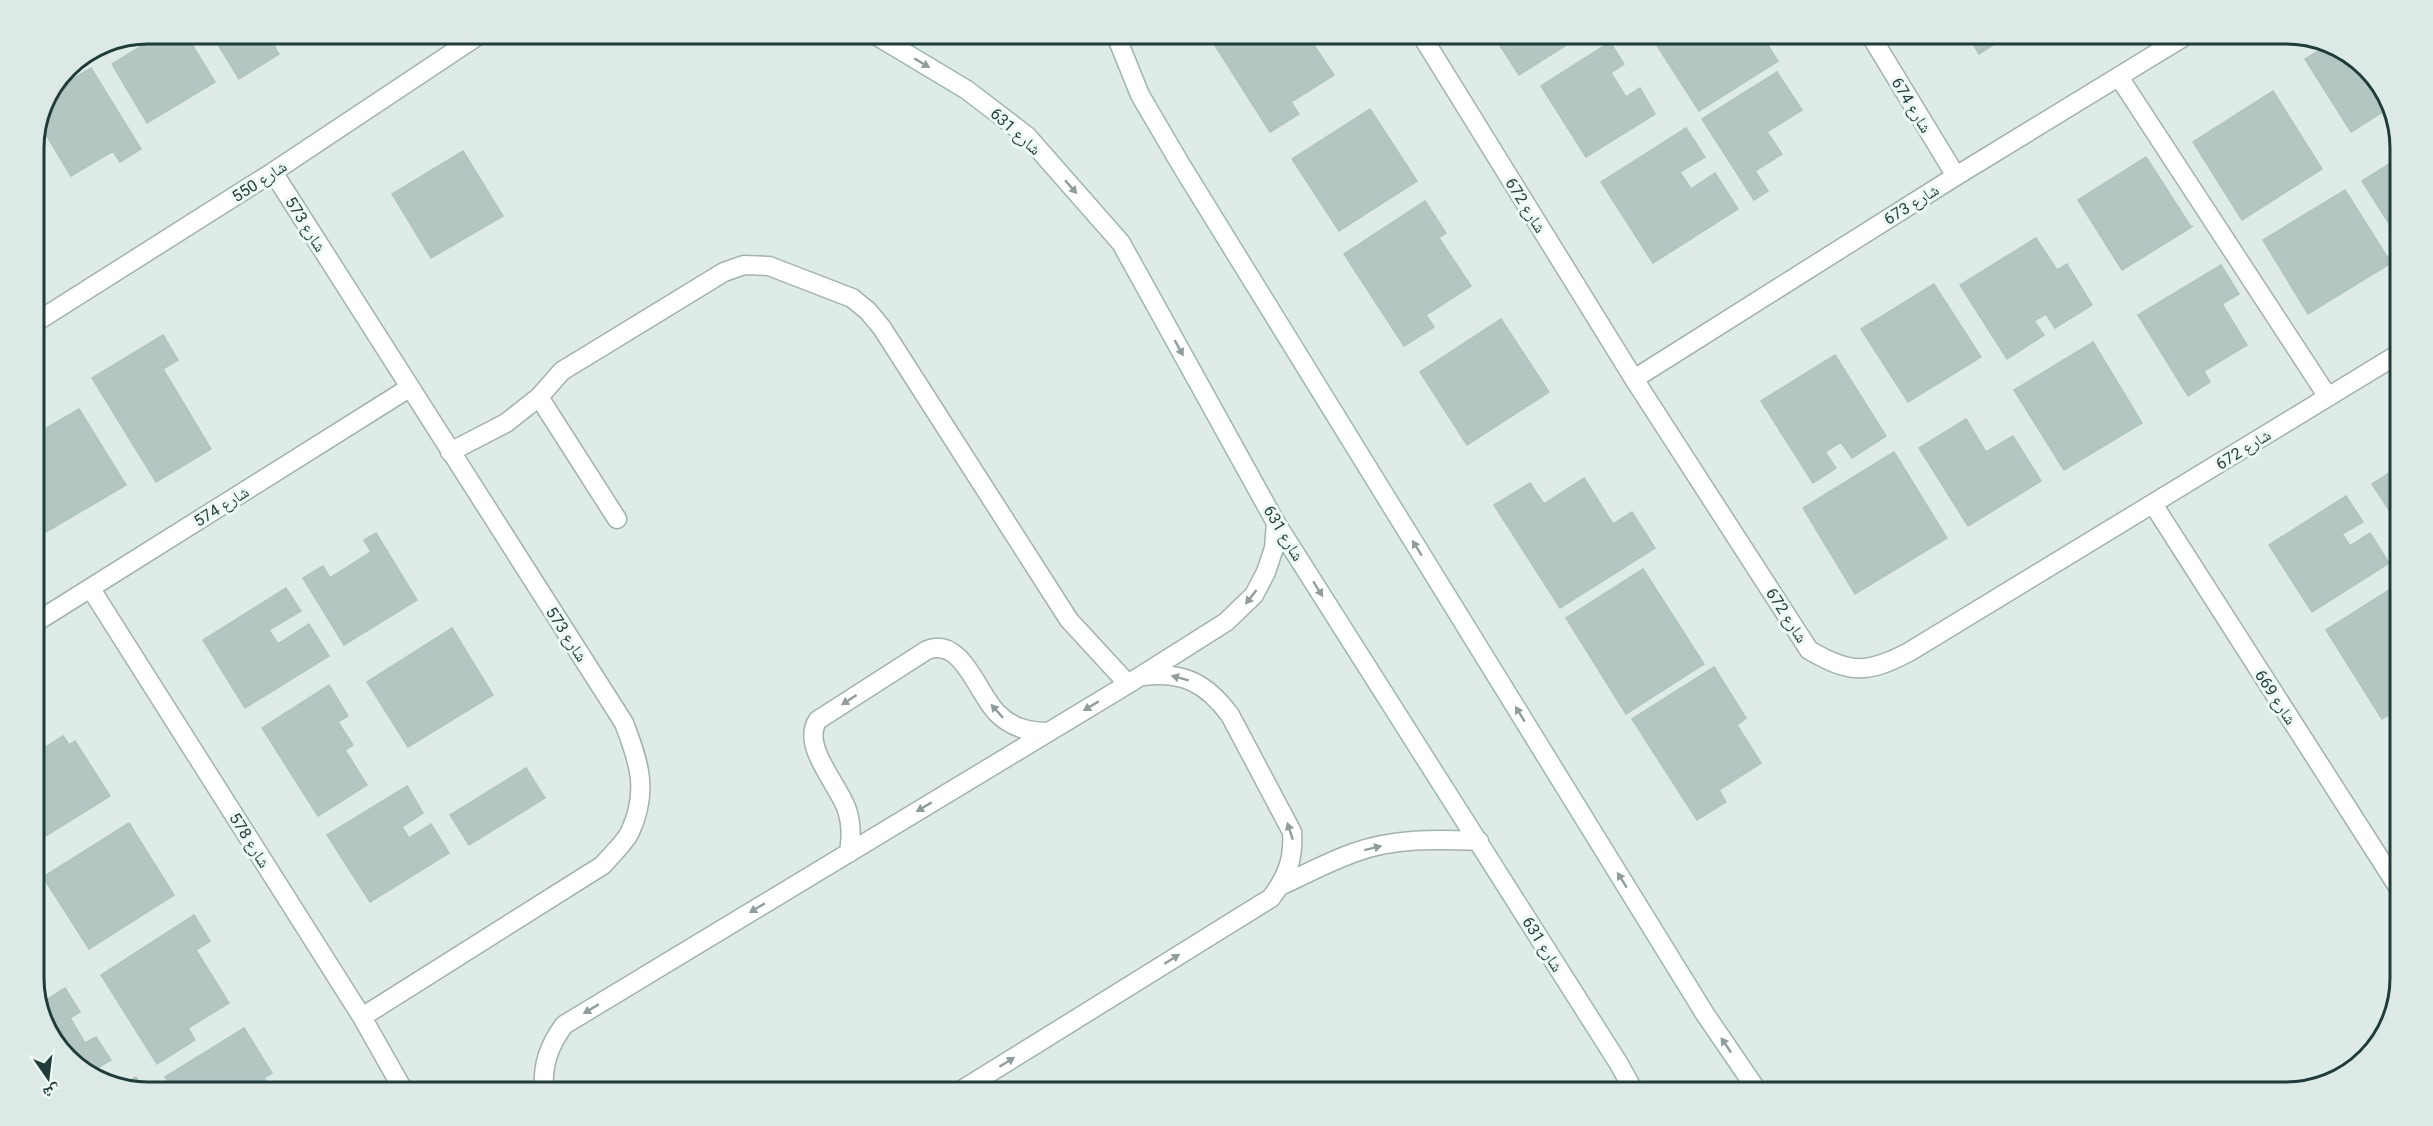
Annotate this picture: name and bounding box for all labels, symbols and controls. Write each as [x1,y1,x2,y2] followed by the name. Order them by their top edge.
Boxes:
[914,58,930,69] one-way arrow
[1887,74,1936,137] street label: شارع 674
[986,104,1045,160] street label: شارع 631
[228,157,291,207] street label: شارع 550
[1500,174,1550,237] street label: شارع 672
[1064,179,1078,194] one-way arrow
[1880,180,1943,230] street label: شارع 673
[280,193,330,256] street label: شارع 573
[1174,339,1184,356] one-way arrow
[2212,425,2275,475] street label: شارع 672
[190,482,253,532] street label: شارع 574
[1259,502,1308,565] street label: شارع 631
[1412,540,1423,556] one-way arrow
[1313,581,1324,597] one-way arrow
[1761,584,1811,647] street label: شارع 672
[1245,589,1257,604] one-way arrow
[541,603,591,666] street label: شارع 573
[2250,666,2300,729] street label: شارع 669
[1171,672,1189,682] one-way arrow
[841,695,857,706] one-way arrow
[1083,701,1099,712] one-way arrow
[991,704,1004,719] one-way arrow
[1514,706,1525,722] one-way arrow
[916,802,932,813] one-way arrow
[224,809,274,872] street label: شارع 578
[1285,822,1294,840] one-way arrow
[1364,842,1382,852] one-way arrow
[1616,872,1628,888] one-way arrow
[749,903,765,914] one-way arrow
[1517,913,1567,976] street label: شارع 631
[1164,954,1180,965] one-way arrow
[583,1004,599,1015] one-way arrow
[1720,1037,1732,1053] one-way arrow
[18,1048,78,1108] north arrow
[999,1057,1015,1068] one-way arrow
[41,1081,62,1103] text: ش

